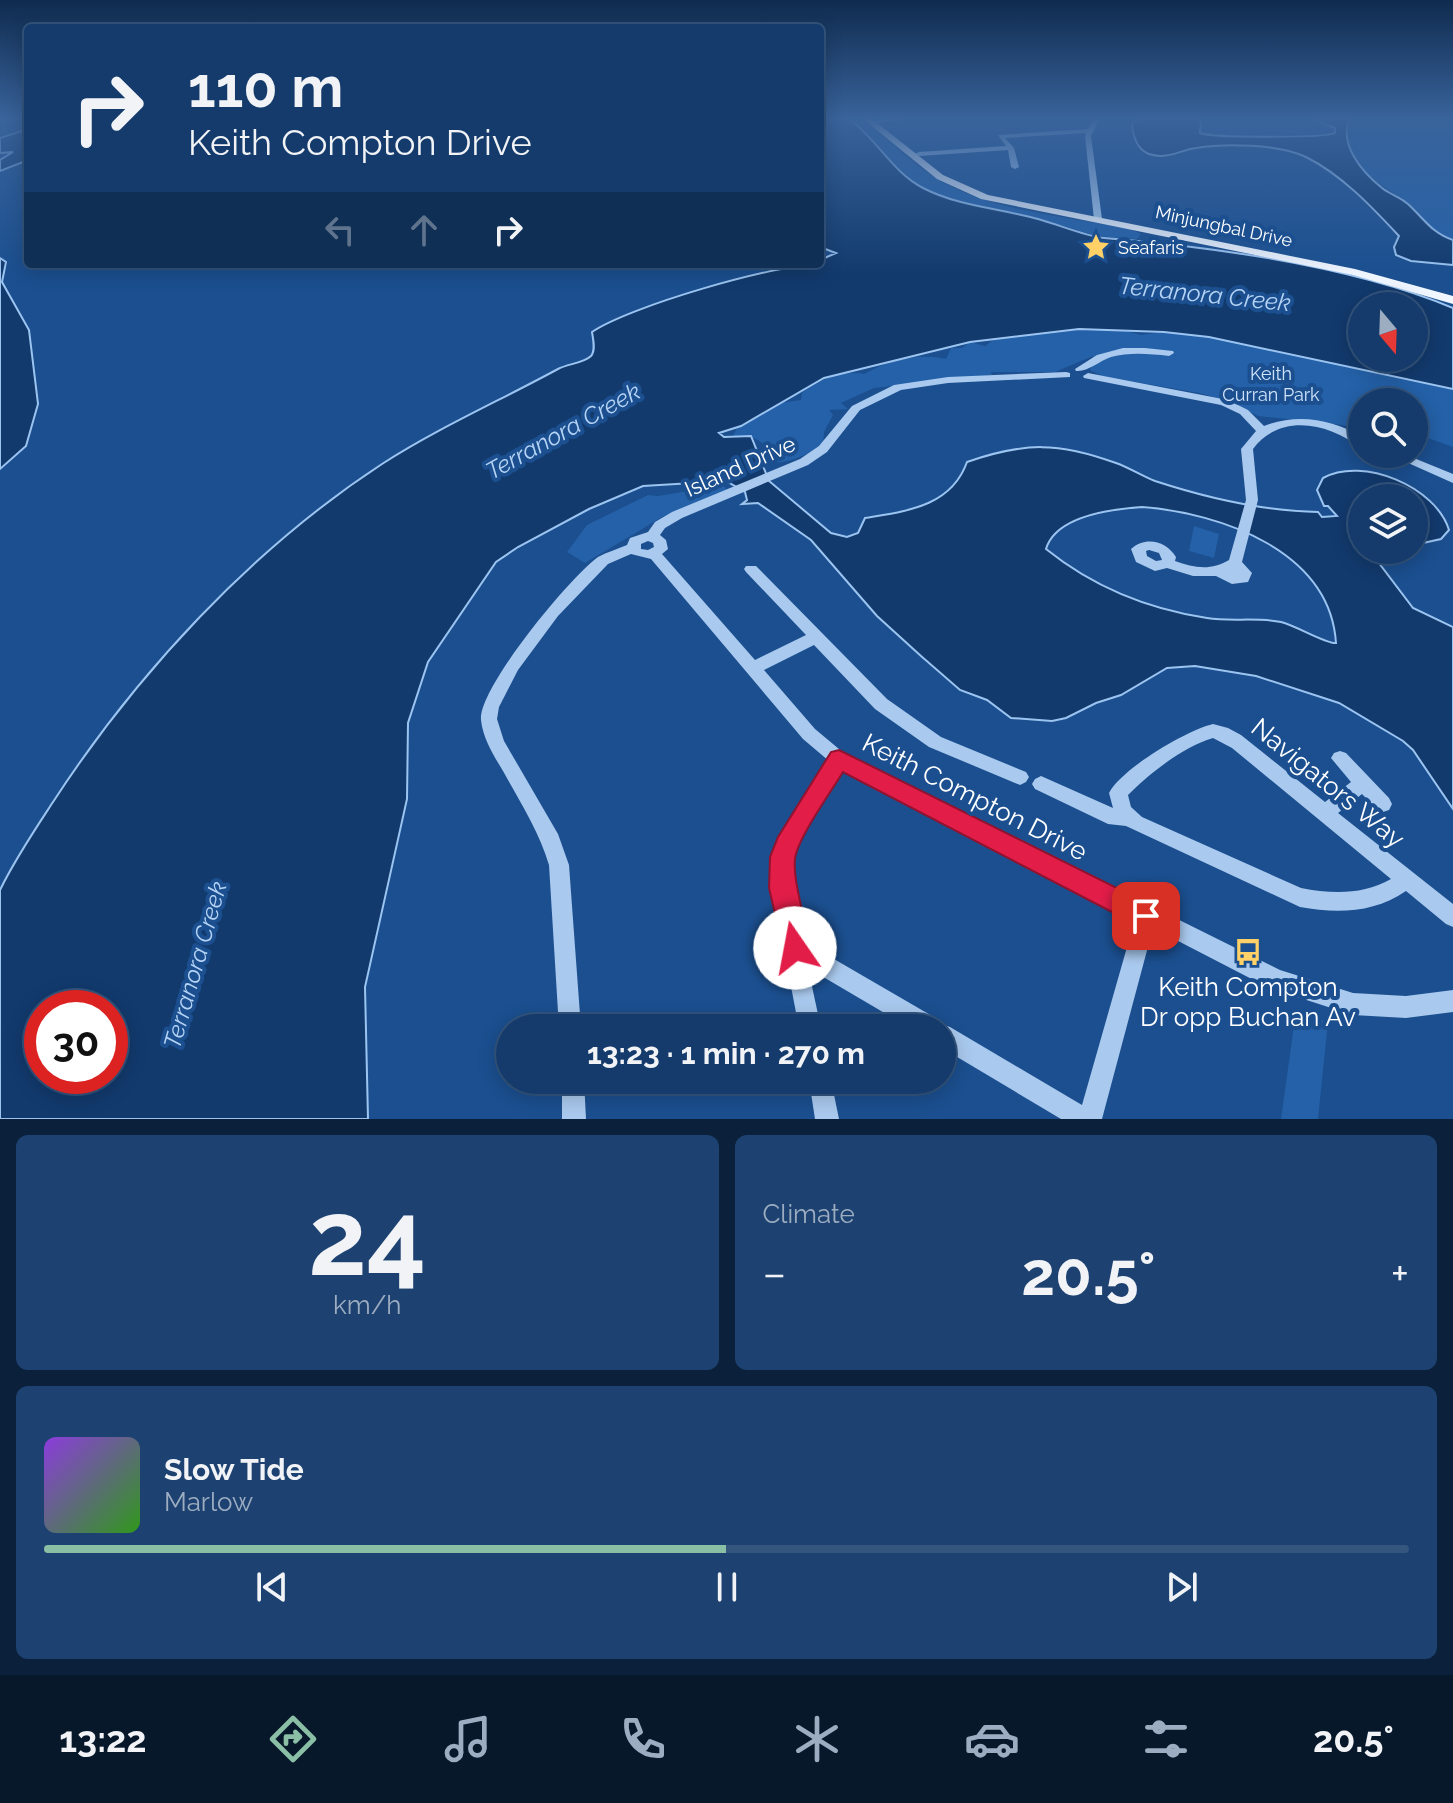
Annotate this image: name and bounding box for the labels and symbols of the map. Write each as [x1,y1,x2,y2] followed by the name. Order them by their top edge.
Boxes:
[1154,201,1295,251] street label: Minjungbal Drive
[1081,232,1111,262] place icon: Seafaris
[1118,237,1184,258] place label: Seafaris
[1118,271,1292,317] water label: Terranora Creek
[1348,292,1428,372] north arrow
[1222,363,1320,405] park label: Keith Curran Park
[481,376,646,485] water label: Terranora Creek
[681,430,800,502] street label: Island Drive
[1245,712,1411,854] street label: Navigators Way
[858,727,1092,867] street label: Keith Compton Drive
[157,878,233,1052] water label: Terranora Creek
[1112,882,1180,950] pin
[753,906,837,990] position arrow
[1233,937,1263,967] bus stop icon: Keith Compton Dr opp Buchan Av
[1140,972,1356,1032] place label: Keith Compton Dr opp Buchan Av
[24,990,128,1094] speed limit sign: 30

